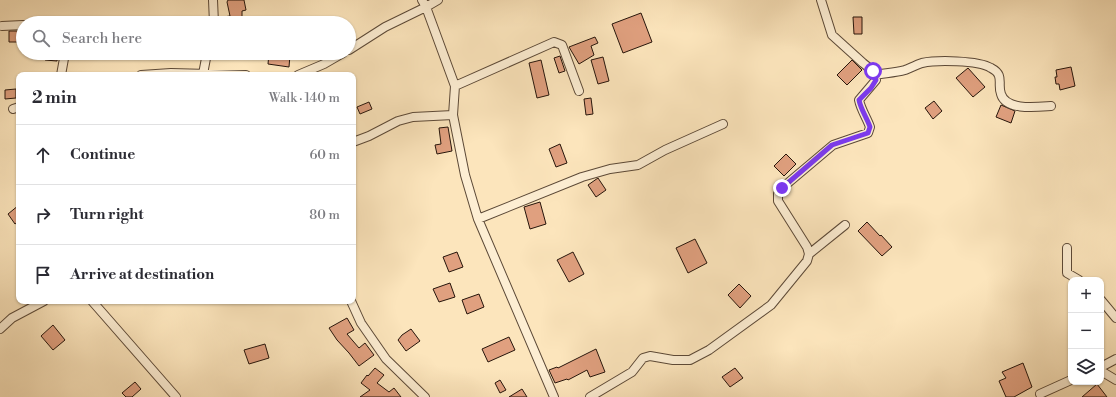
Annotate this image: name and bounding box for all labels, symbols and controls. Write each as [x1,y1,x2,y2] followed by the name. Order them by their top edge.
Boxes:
[16,16,356,60] search box
[30,27,52,49] icon: search
[62,29,142,48] text: Search here
[864,62,882,80] route start
[32,87,77,109] text: 2 min
[269,90,340,106] text: Walk · 140 m
[32,144,54,166] icon: ahead
[70,145,135,164] text: Continue
[309,147,340,163] text: 60 m
[773,179,791,197] route end
[32,204,54,226] icon: right
[70,205,144,224] text: Turn right
[309,207,340,223] text: 80 m
[32,264,54,286] icon: arrive
[70,265,214,284] text: Arrive at destination
[1068,277,1104,385] map controls
[1068,277,1104,313] button: +
[1068,313,1104,349] button: −
[1068,349,1104,385] button: layers

